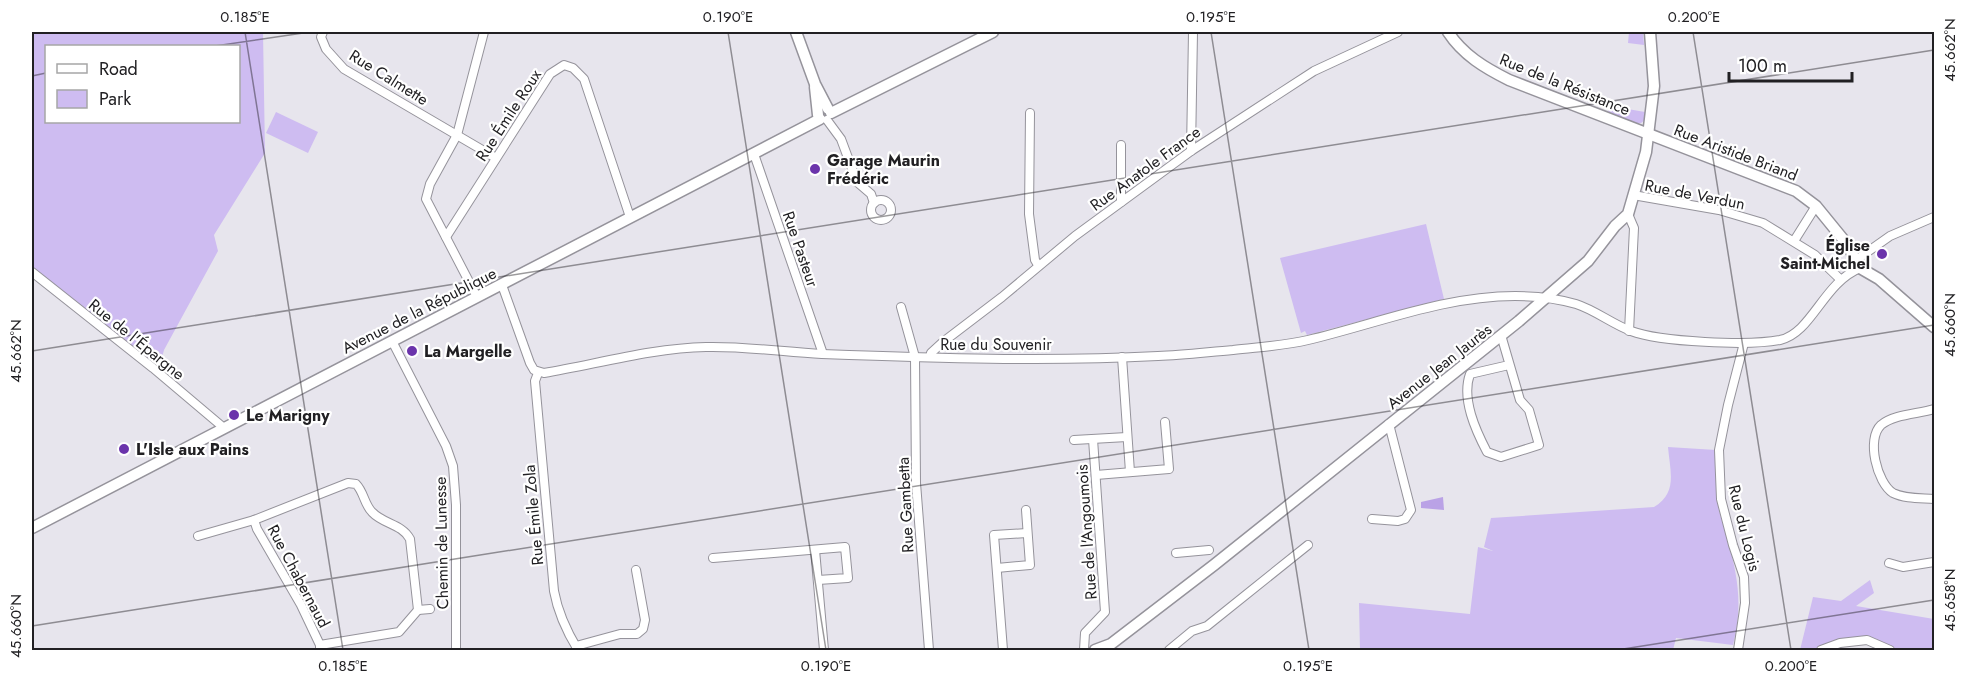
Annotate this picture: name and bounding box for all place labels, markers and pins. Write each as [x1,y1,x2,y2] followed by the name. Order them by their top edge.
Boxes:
[827,149,940,190] place label: Garage Maurin Frédéric
[808,162,822,176] marker: Garage Maurin Frédéric
[1780,234,1870,275] place label: Église Saint-Michel
[1875,247,1889,261] marker: Église Saint-Michel
[424,340,512,363] place label: La Margelle
[405,344,419,358] marker: La Margelle
[246,404,330,427] place label: Le Marigny
[227,408,241,422] marker: Le Marigny
[136,438,249,461] place label: L'Isle aux Pains
[117,442,131,456] marker: L'Isle aux Pains

